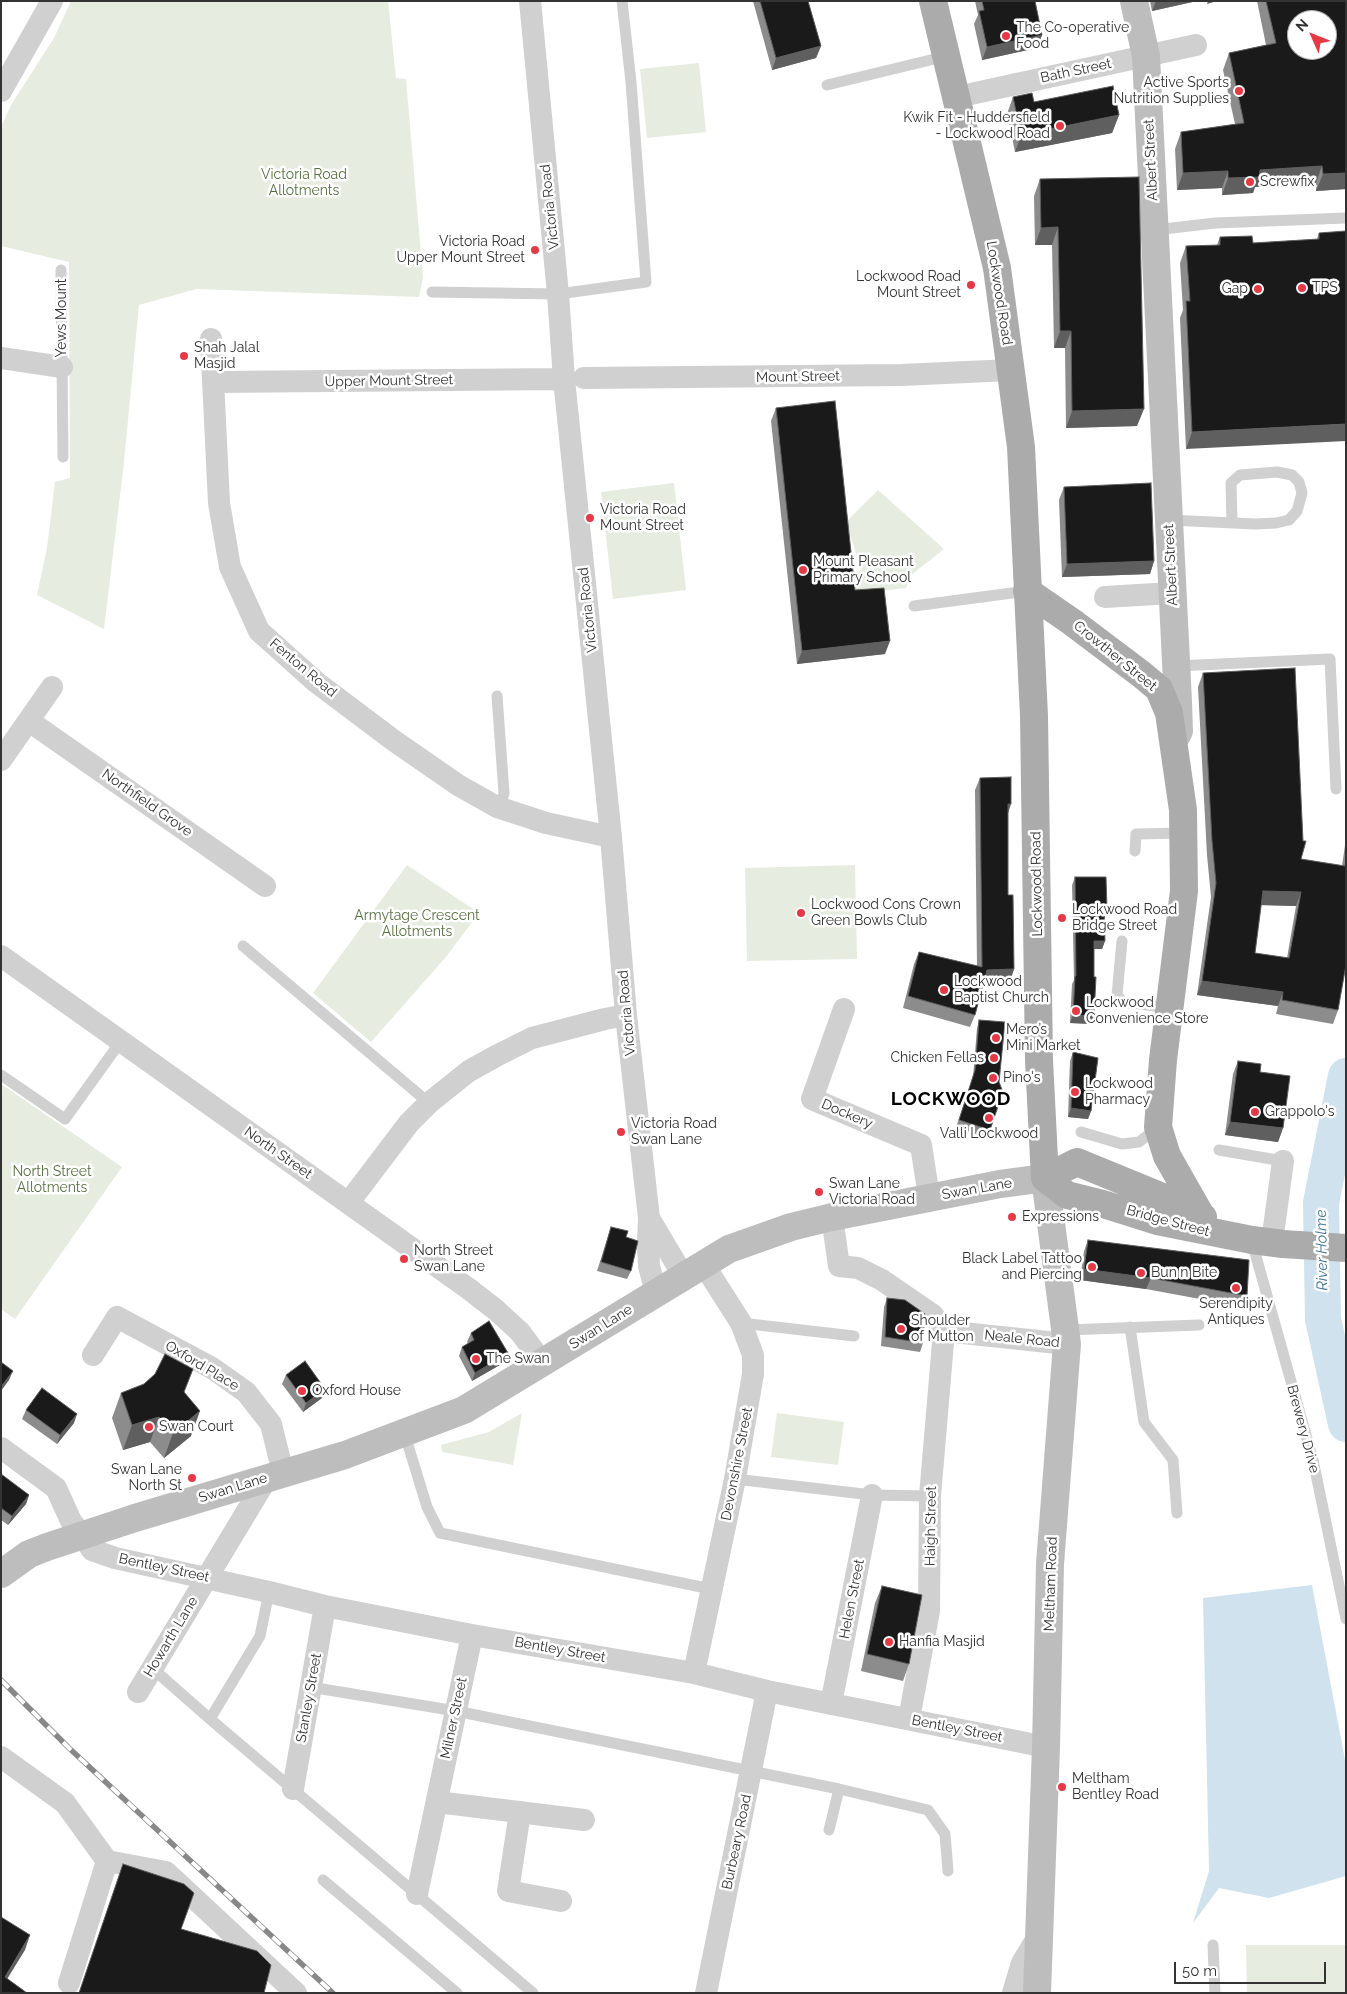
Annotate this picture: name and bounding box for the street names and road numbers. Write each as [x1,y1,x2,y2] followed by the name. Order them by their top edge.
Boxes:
[1039,55,1113,87] street label: Bath Street
[1140,119,1162,201] street label: Albert Street
[537,163,563,251] street label: Victoria Road
[982,240,1016,346] street label: Lockwood Road
[54,279,70,357] street label: Yews Mount
[756,368,840,386] street label: Mount Street
[325,371,453,391] street label: Upper Mount Street
[1160,524,1182,606] street label: Albert Street
[575,566,601,654] street label: Victoria Road
[1070,617,1160,695] street label: Crowther Street
[266,635,340,701] street label: Fenton Road
[99,766,195,840] street label: Northfield Grove
[1028,831,1046,937] street label: Lockwood Road
[615,969,639,1057] street label: Victoria Road
[819,1096,875,1132] street label: Dockery
[241,1123,315,1183] street label: North Street
[941,1175,1013,1203] street label: Swan Lane
[1125,1202,1211,1240] street label: Bridge Street
[566,1301,636,1353] street label: Swan Lane
[983,1327,1061,1351] street label: Neale Road
[162,1337,242,1395] street label: Oxford Place
[1283,1383,1323,1475] street label: Brewery Drive
[718,1406,756,1522] street label: Devonshire Street
[197,1470,269,1506] street label: Swan Lane
[922,1486,940,1566] street label: Haigh Street
[1041,1536,1061,1632] street label: Meltham Road
[117,1550,211,1586] street label: Bentley Street
[836,1558,868,1640] street label: Helen Street
[140,1594,202,1680] street label: Howarth Lane
[513,1634,607,1666] street label: Bentley Street
[293,1652,325,1744] street label: Stanley Street
[437,1676,471,1760] street label: Milner Street
[910,1712,1004,1746] street label: Bentley Street
[719,1793,755,1891] street label: Burbeary Road

